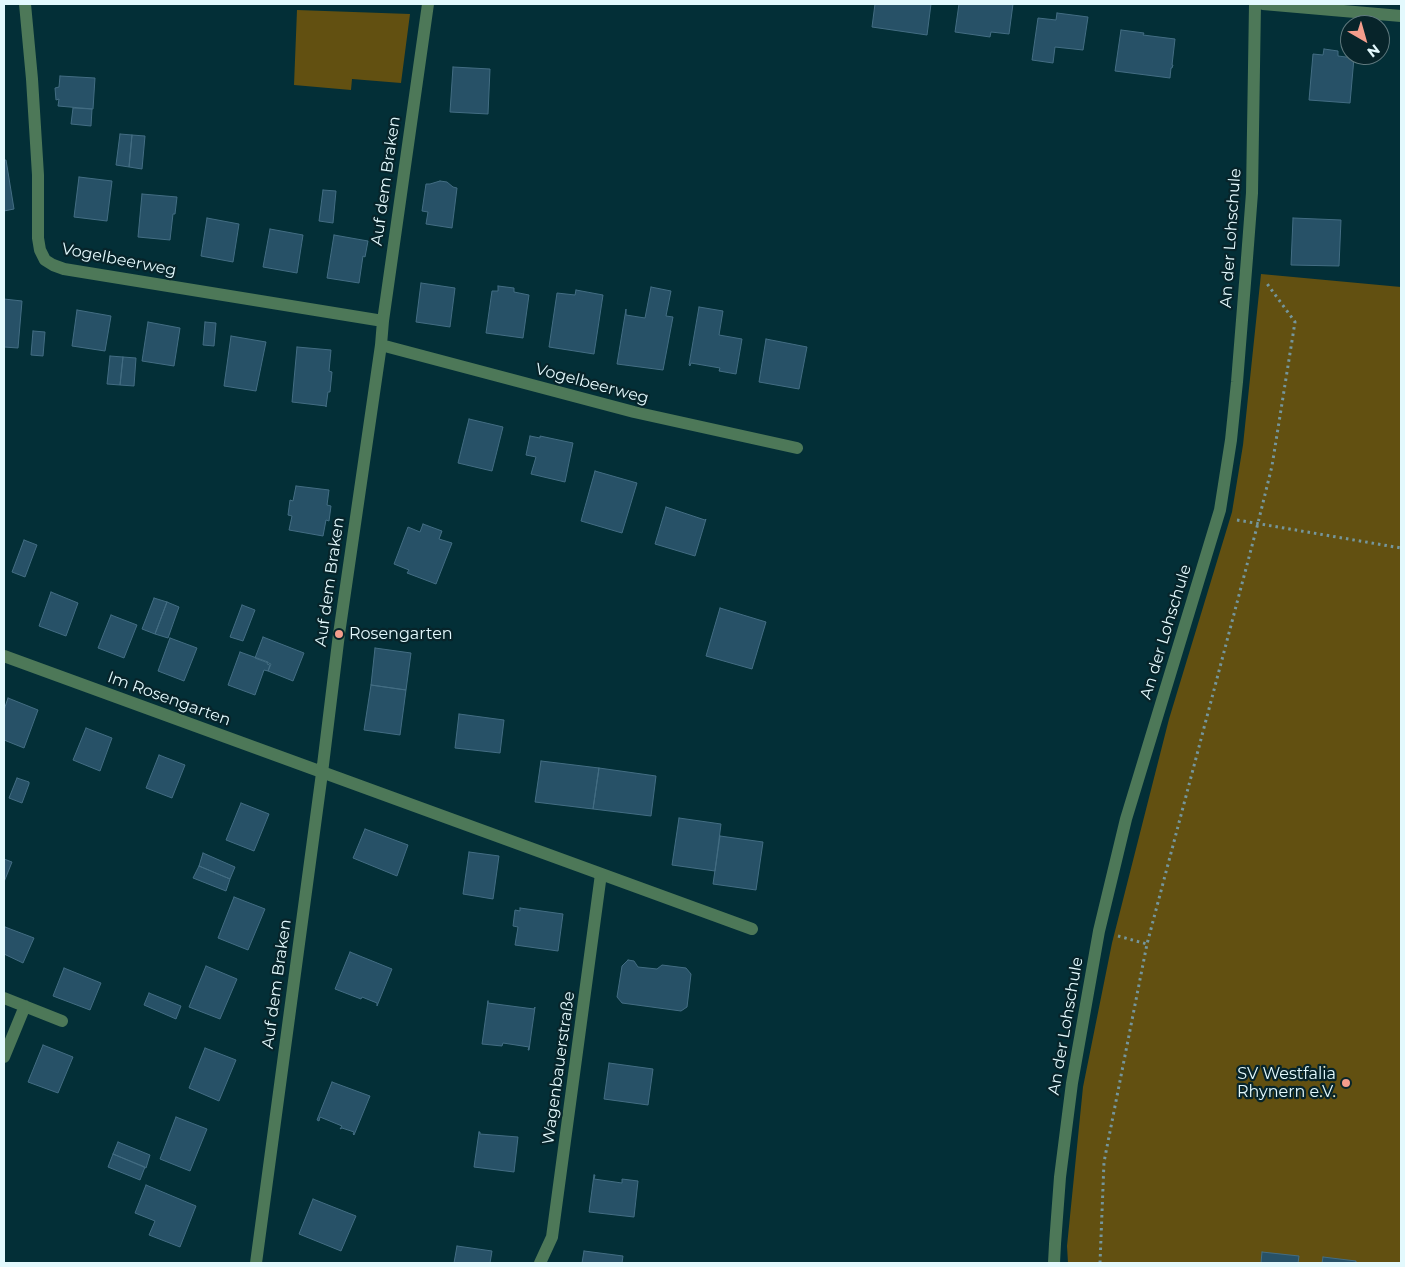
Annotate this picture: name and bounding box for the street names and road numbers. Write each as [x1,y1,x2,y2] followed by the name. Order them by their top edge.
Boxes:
[367,115,405,247] street label: Auf dem Braken
[1217,168,1245,308] street label: An der Lohschule
[60,239,178,281] street label: Vogelbeerweg
[533,360,651,408] street label: Vogelbeerweg
[311,516,349,648] street label: Auf dem Braken
[1136,562,1196,702] street label: An der Lohschule
[105,668,233,730] street label: Im Rosengarten
[258,918,296,1050] street label: Auf dem Braken
[1044,955,1088,1097] street label: An der Lohschule
[539,990,579,1146] street label: Wagenbauerstraße

